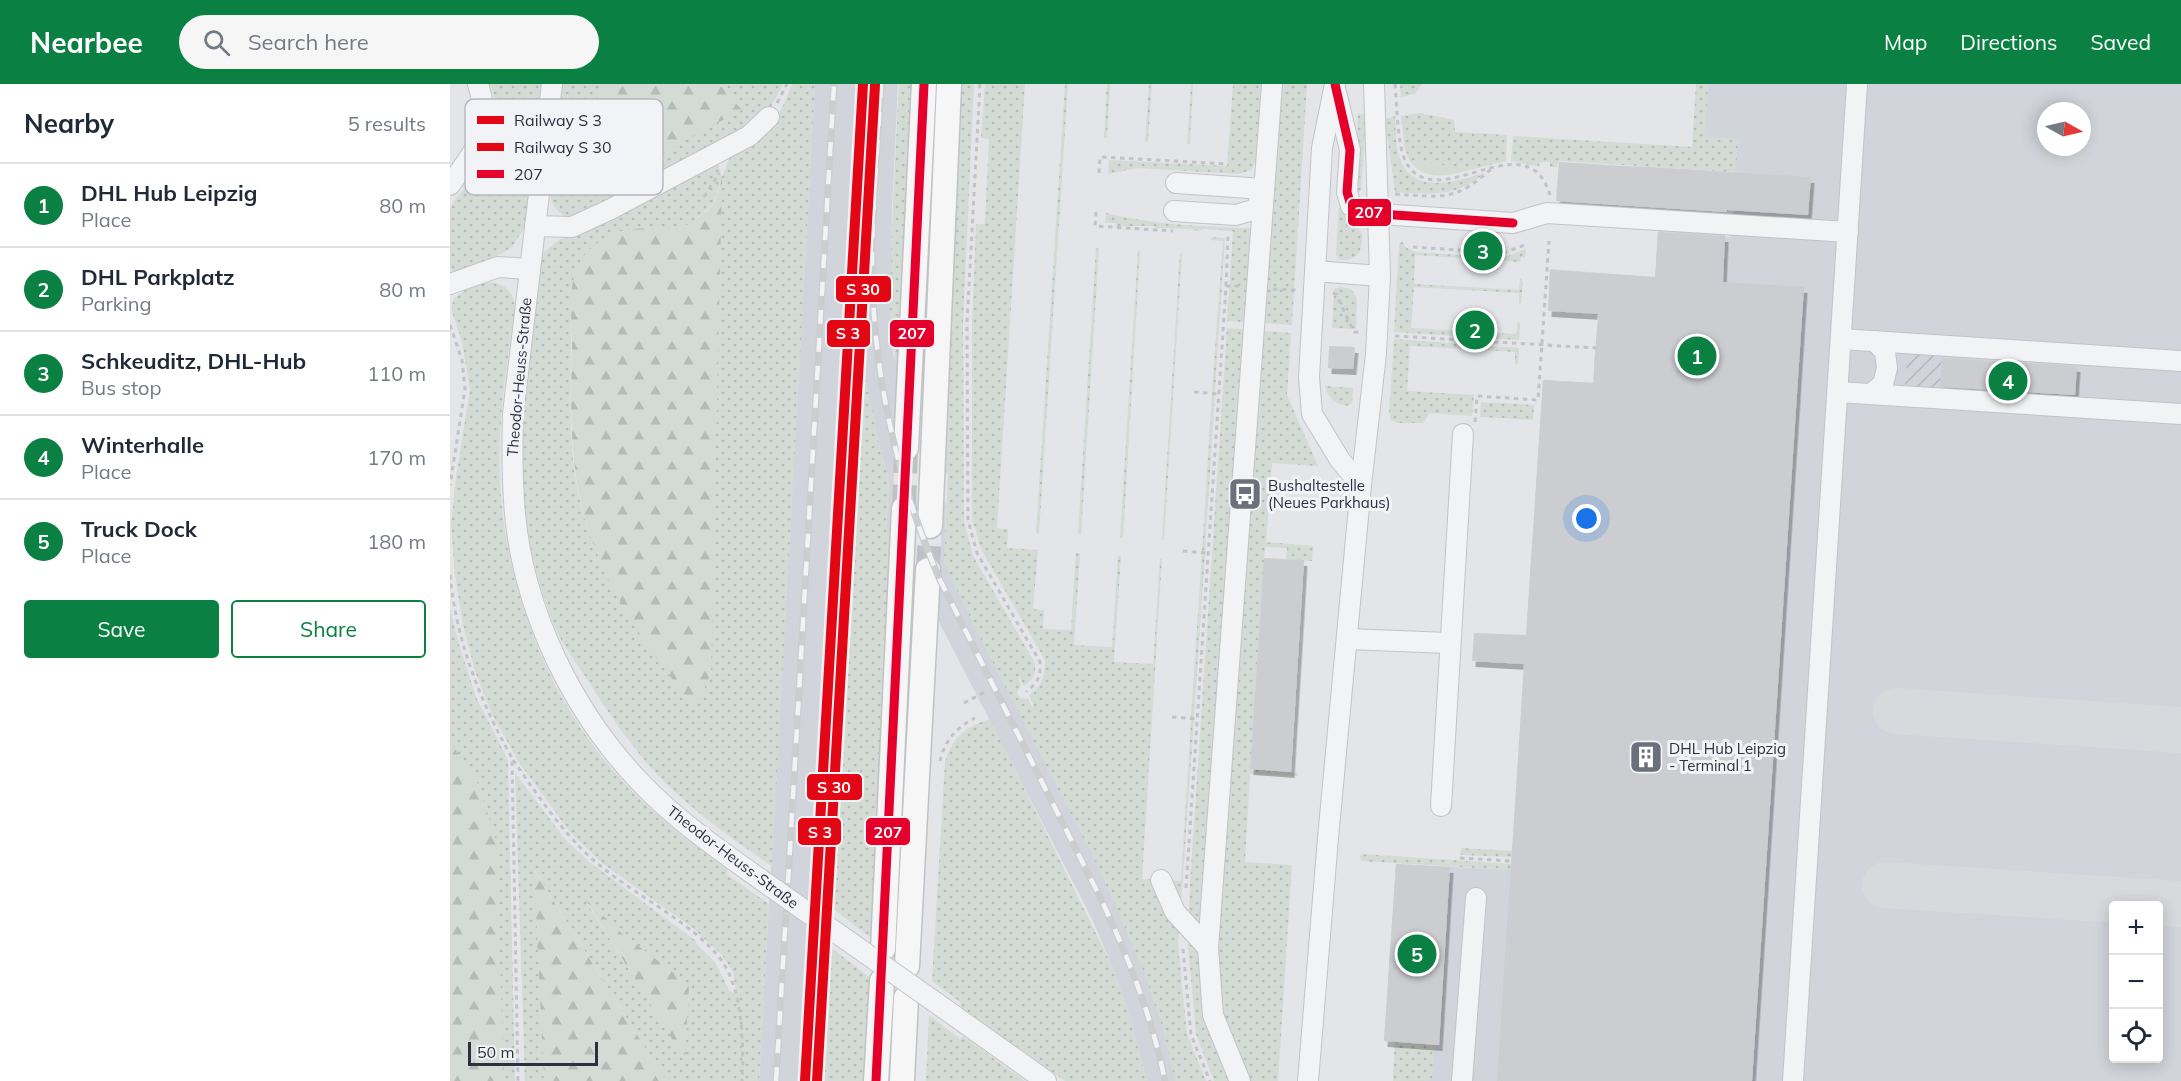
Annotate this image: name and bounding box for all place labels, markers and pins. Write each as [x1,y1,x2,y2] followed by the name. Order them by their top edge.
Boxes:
[1464,228,1502,274] pin: 3
[1456,308,1494,352] pin: 2
[1678,334,1716,378] pin: 1
[1988,358,2028,404] pin: 4
[1227,476,1263,512] bus stop icon: Bushaltestelle (Neues Parkhaus)
[1268,476,1391,512] place label: Bushaltestelle (Neues Parkhaus)
[1628,739,1664,775] building icon: DHL Hub Leipzig - Terminal 1
[1669,739,1786,775] place label: DHL Hub Leipzig - Terminal 1
[1398,932,1436,976] pin: 5

